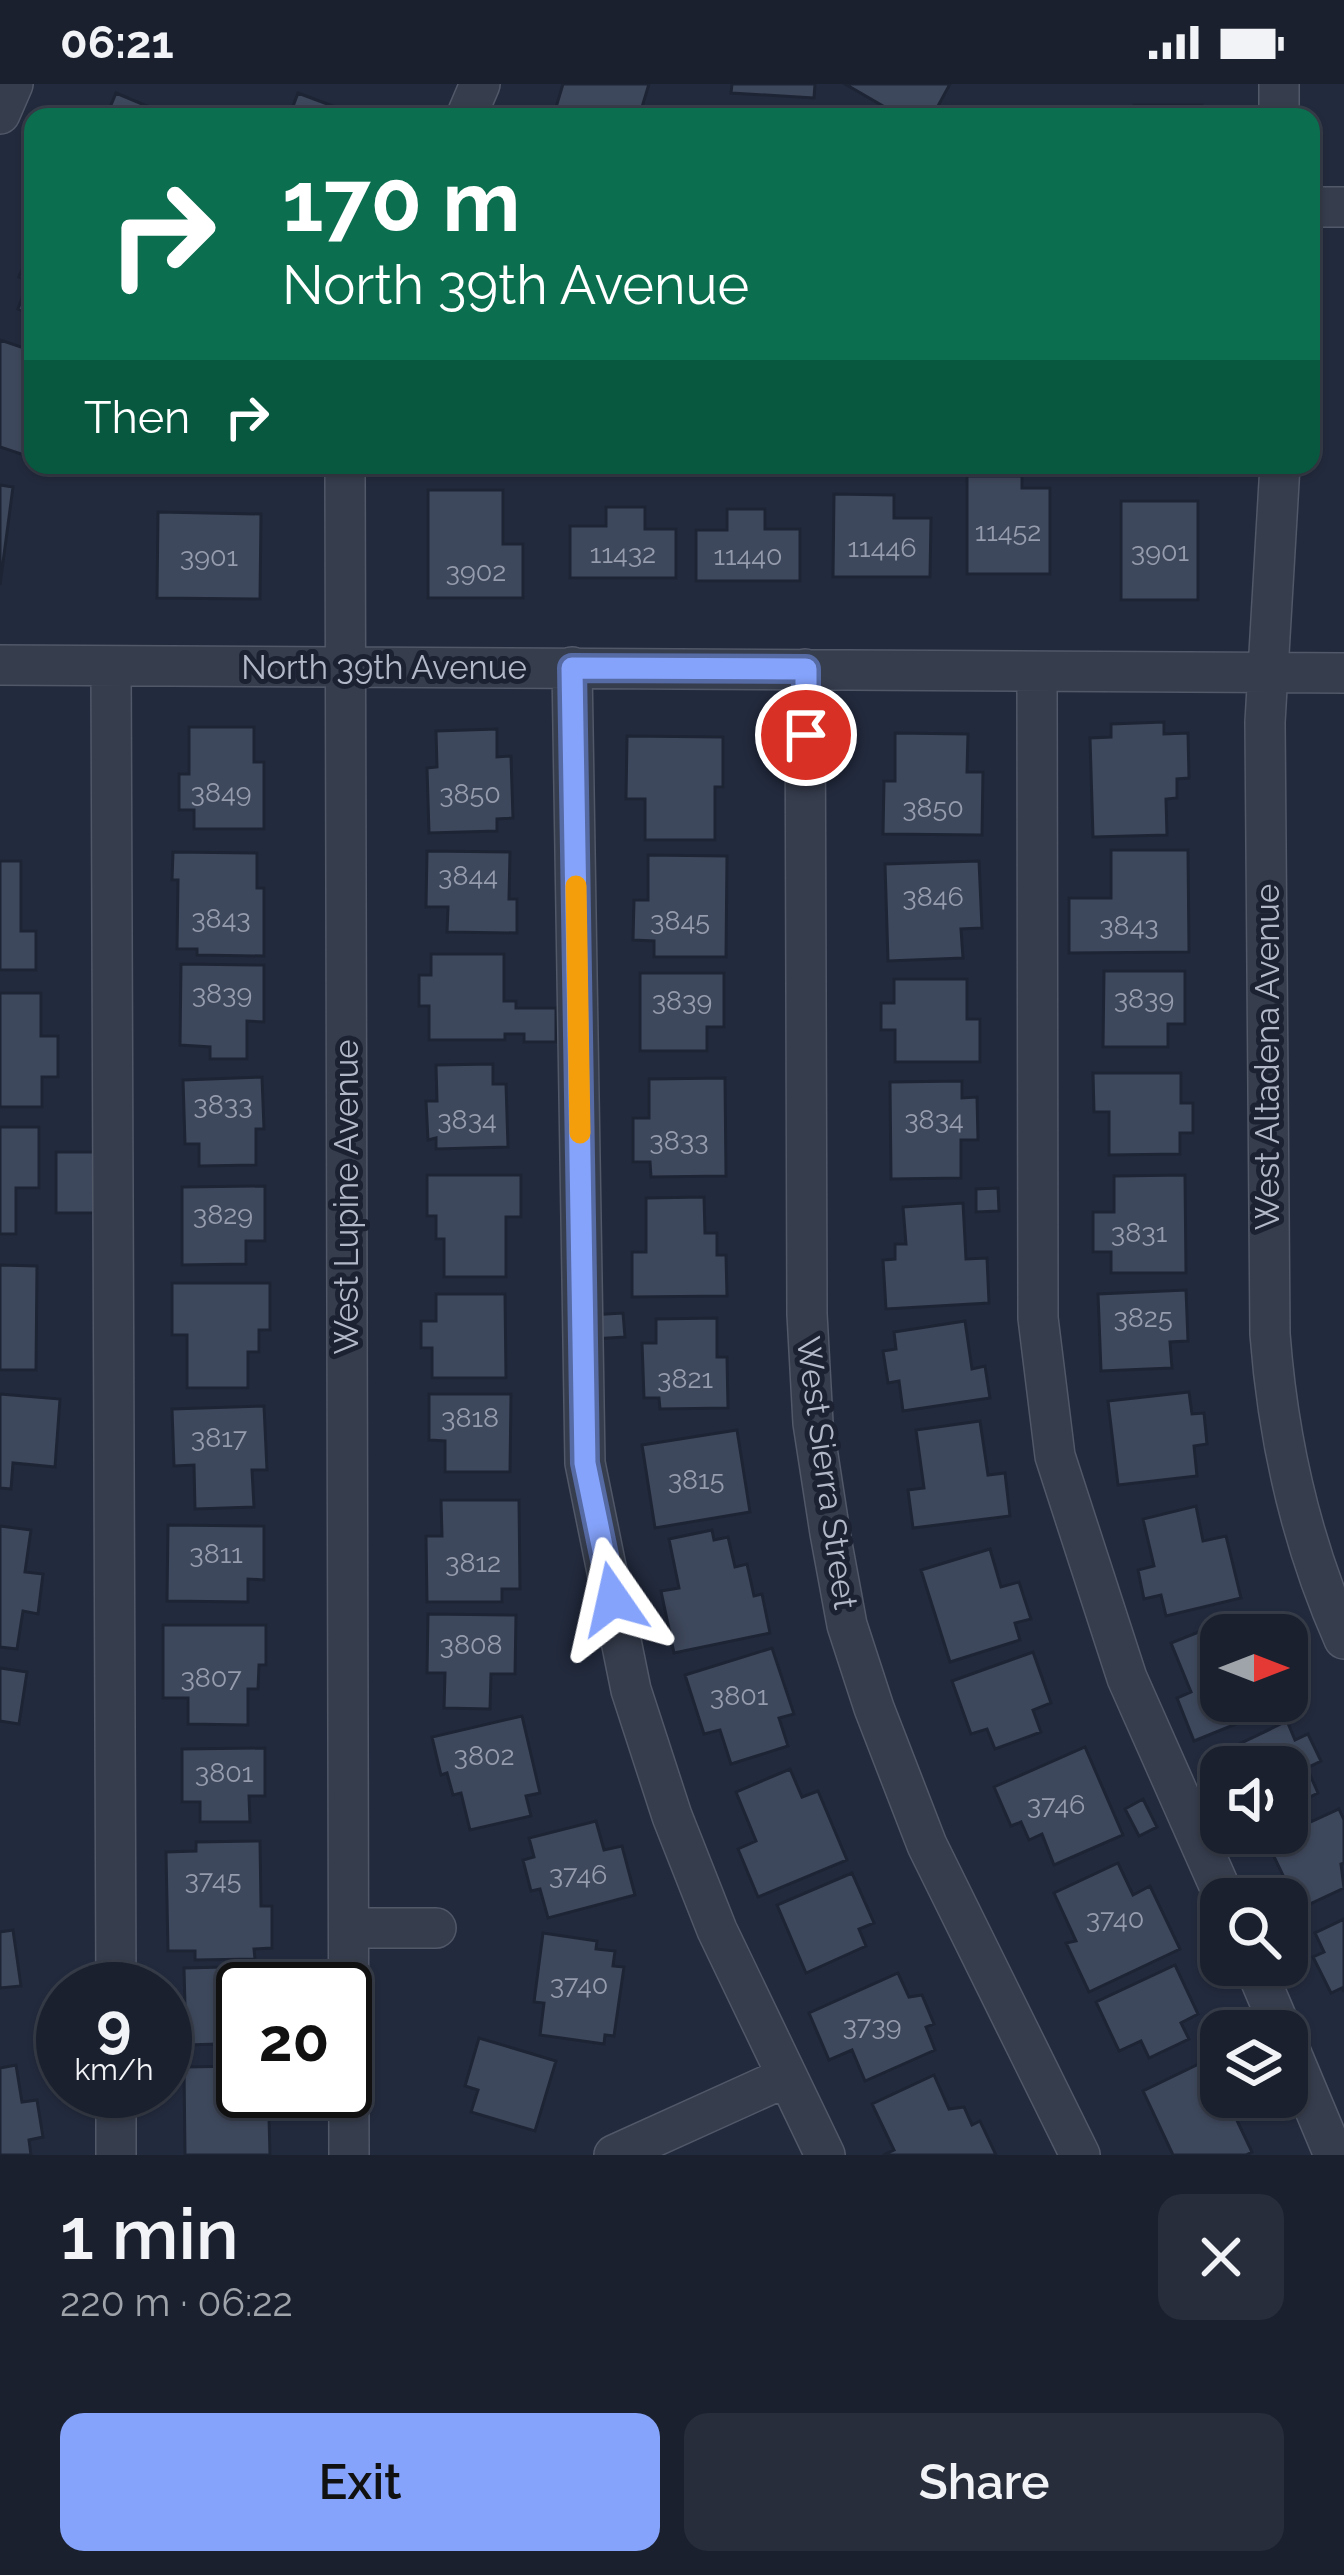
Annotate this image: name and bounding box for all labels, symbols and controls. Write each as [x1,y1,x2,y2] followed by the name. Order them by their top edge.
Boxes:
[60,16,174,69] text: 06:21
[282,152,521,251] text: 170 m
[84,156,240,312] icon: right
[282,253,749,317] text: North 39th Avenue
[214,384,280,450] icon: right
[84,391,190,444] text: Then
[975,516,1041,547] house number: 11452
[848,532,916,563] house number: 11446
[1131,536,1189,567] house number: 3901
[590,538,656,569] house number: 11432
[713,540,783,571] house number: 11440
[180,541,238,572] house number: 3901
[446,556,506,587] house number: 3902
[241,648,527,687] street label: North 39th Avenue
[755,684,857,786] pin
[773,702,839,768] icon: arrive
[191,777,252,808] house number: 3849
[439,778,501,809] house number: 3850
[902,792,964,823] house number: 3850
[438,860,498,891] house number: 3844
[902,881,964,912] house number: 3846
[1248,884,1287,1230] street label: West Altadena Avenue
[191,903,251,934] house number: 3843
[650,905,710,936] house number: 3845
[1099,910,1159,941] house number: 3843
[192,978,252,1009] house number: 3839
[1114,983,1174,1014] house number: 3839
[652,985,712,1016] house number: 3839
[327,1039,366,1355] street label: West Lupine Avenue
[193,1089,253,1120] house number: 3833
[437,1104,497,1135] house number: 3834
[904,1104,964,1135] house number: 3834
[649,1125,709,1156] house number: 3833
[193,1199,253,1230] house number: 3829
[1111,1217,1167,1248] house number: 3831
[1113,1302,1173,1333] house number: 3825
[789,1334,865,1612] street label: West Sierra Street
[657,1363,713,1394] house number: 3821
[441,1402,499,1433] house number: 3818
[191,1422,248,1453] house number: 3817
[668,1464,724,1495] house number: 3815
[550,1536,676,1662] position arrow
[189,1538,243,1569] house number: 3811
[445,1547,501,1578] house number: 3812
[1200,1614,1308,1722] north arrow
[1200,1614,1308,2118] map controls
[440,1629,502,1660] house number: 3808
[180,1662,242,1693] house number: 3807
[710,1680,768,1711] house number: 3801
[453,1740,515,1771] house number: 3802
[1200,1746,1308,1854] button: sound
[195,1757,253,1788] house number: 3801
[1027,1789,1085,1820] house number: 3746
[549,1859,607,1890] house number: 3746
[185,1864,241,1895] house number: 3745
[1200,1878,1308,1986] button: search
[1086,1903,1144,1934] house number: 3740
[216,1962,372,2118] speed limit sign: 20
[550,1969,608,2000] house number: 3740
[96,1990,132,2060] text: 9
[843,2010,901,2041] house number: 3739
[1200,2010,1308,2118] button: layers
[74,2052,154,2087] text: km/h
[60,2191,239,2276] text: 1 min
[1158,2194,1284,2320] button: close
[60,2279,293,2325] text: 220 m · 06:22
[60,2413,660,2551] button: Exit
[684,2413,1284,2551] button: Share

